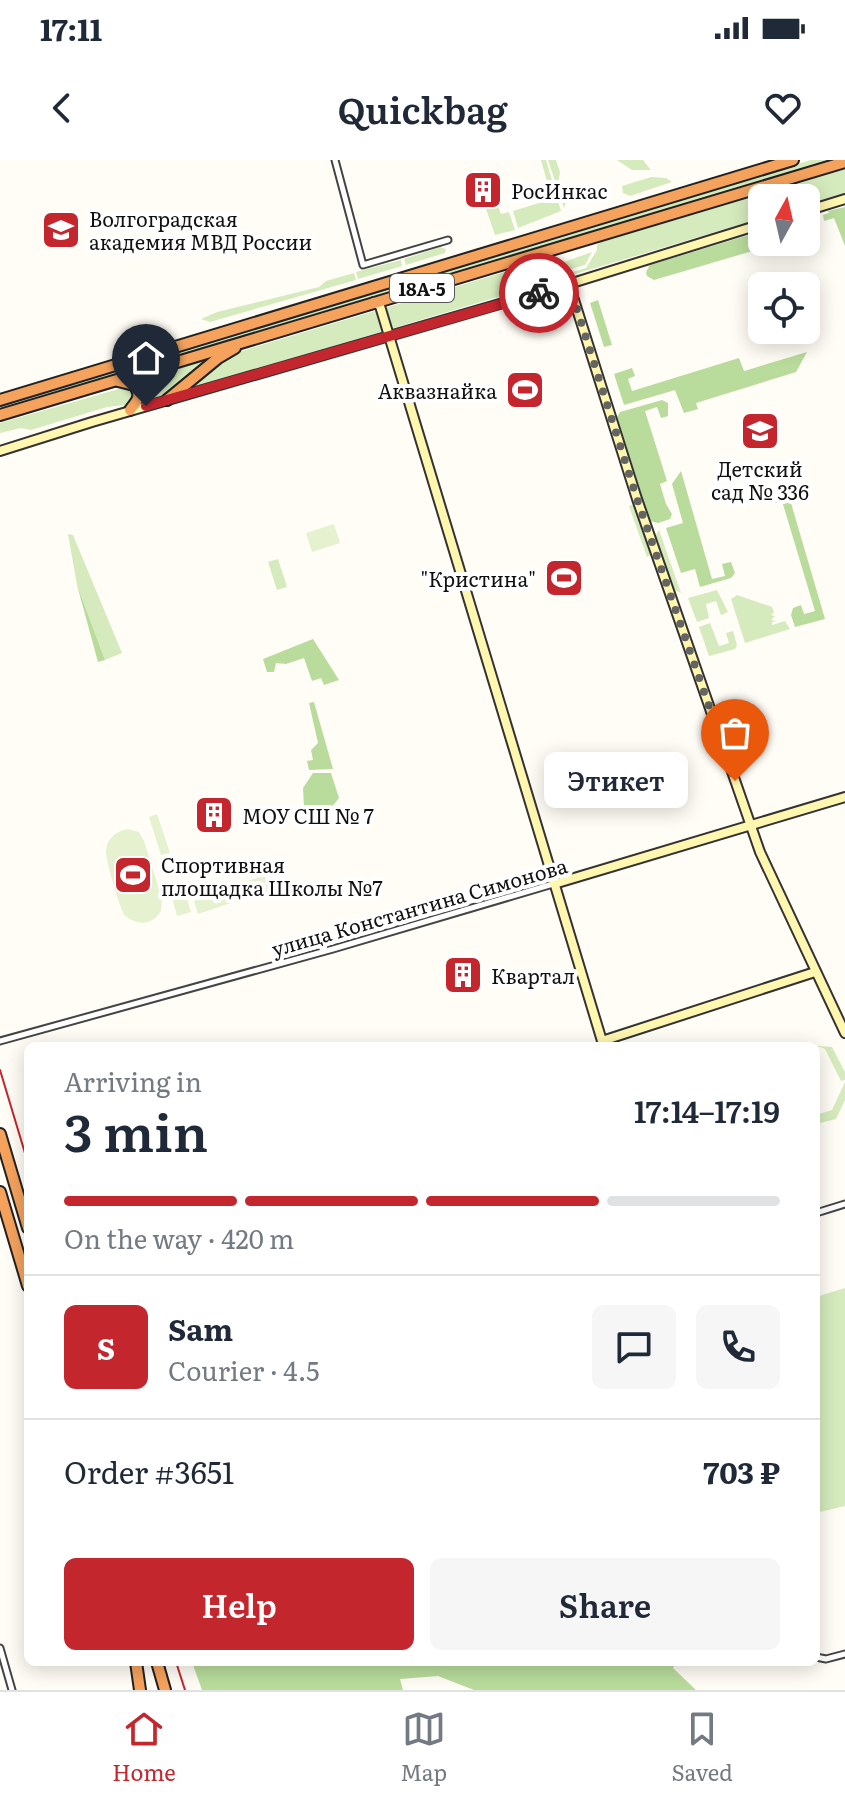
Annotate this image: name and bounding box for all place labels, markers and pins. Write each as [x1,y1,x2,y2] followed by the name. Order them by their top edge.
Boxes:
[462,169,504,211] building icon: РосИнкас
[511,175,608,205] place label: РосИнкас
[89,203,312,256] place label: Волгоградская академия МВД России
[40,209,82,251] school or university icon: Волгоградская академия МВД России
[112,324,180,406] pin
[504,369,546,411] sports icon: Аквазнайка
[378,375,497,405] place label: Аквазнайка
[739,410,781,452] school or university icon: Детский сад № 336
[711,453,809,506] place label: Детский сад № 336
[543,557,585,599] sports icon: "Кристина"
[420,563,536,593] place label: "Кристина"
[701,699,769,781] pin
[543,753,687,809] callout: Этикет
[193,794,235,836] building icon: МОУ СШ № 7
[242,800,374,830] place label: МОУ СШ № 7
[161,849,383,902] place label: Спортивная площадка Школы №7
[112,854,154,896] sports icon: Спортивная площадка Школы №7
[442,954,484,996] building icon: Квартал
[491,960,575,990] place label: Квартал

